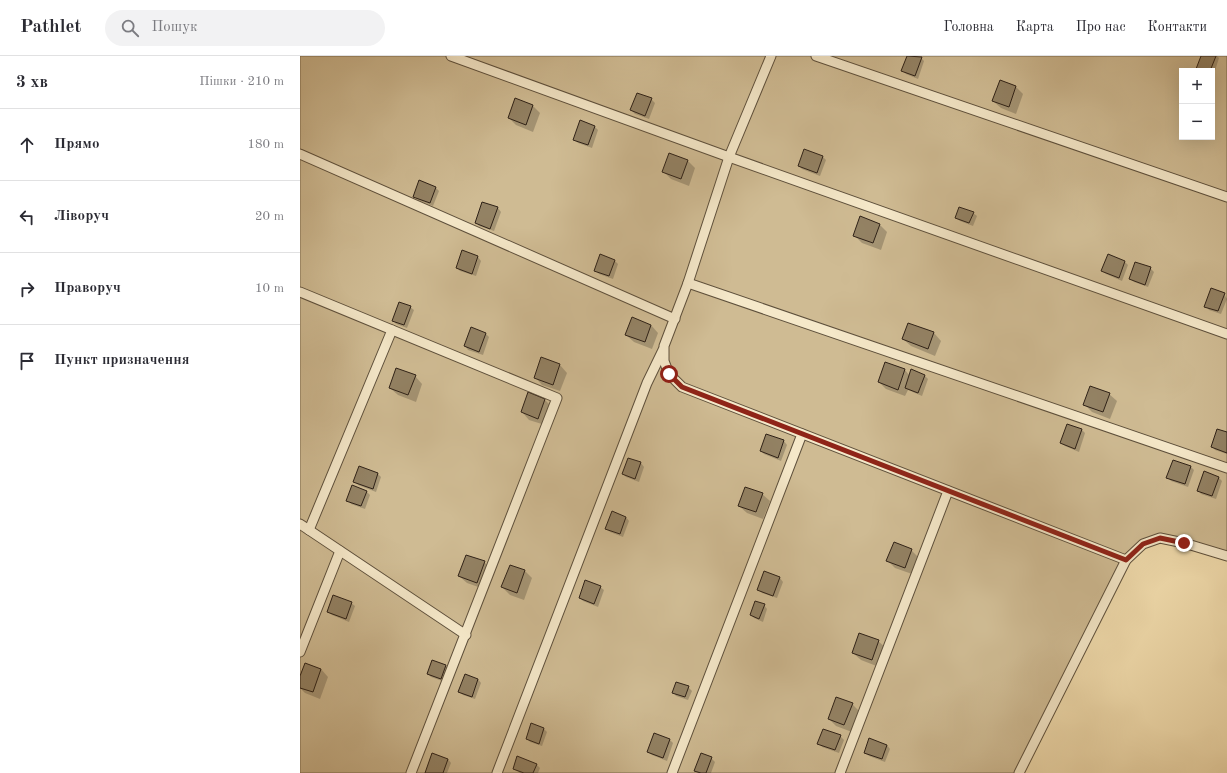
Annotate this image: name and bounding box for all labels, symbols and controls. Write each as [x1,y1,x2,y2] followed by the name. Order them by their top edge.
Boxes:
[105,10,385,46] search box
[119,17,141,39] icon: search
[20,18,81,37] text: Pathlet
[151,20,198,35] text: Пошук
[943,20,994,34] text: Головна
[1016,20,1054,34] text: Карта
[1076,20,1126,34] text: Про нас
[1148,20,1207,34] text: Контакти
[1179,68,1215,140] map controls
[1179,68,1215,104] button: +
[16,74,48,91] text: 3 хв
[199,75,284,88] text: Пішки · 210 m
[1179,104,1215,140] button: −
[16,134,38,156] icon: ahead
[54,137,100,152] text: Прямо
[247,138,284,151] text: 180 m
[16,206,38,228] icon: left
[54,209,109,224] text: Ліворуч
[255,210,284,223] text: 20 m
[16,278,38,300] icon: right
[54,281,121,296] text: Праворуч
[255,282,284,295] text: 10 m
[16,350,38,372] icon: arrive
[54,353,190,368] text: Пункт призначення
[660,365,678,383] route start
[1175,534,1193,552] route end

